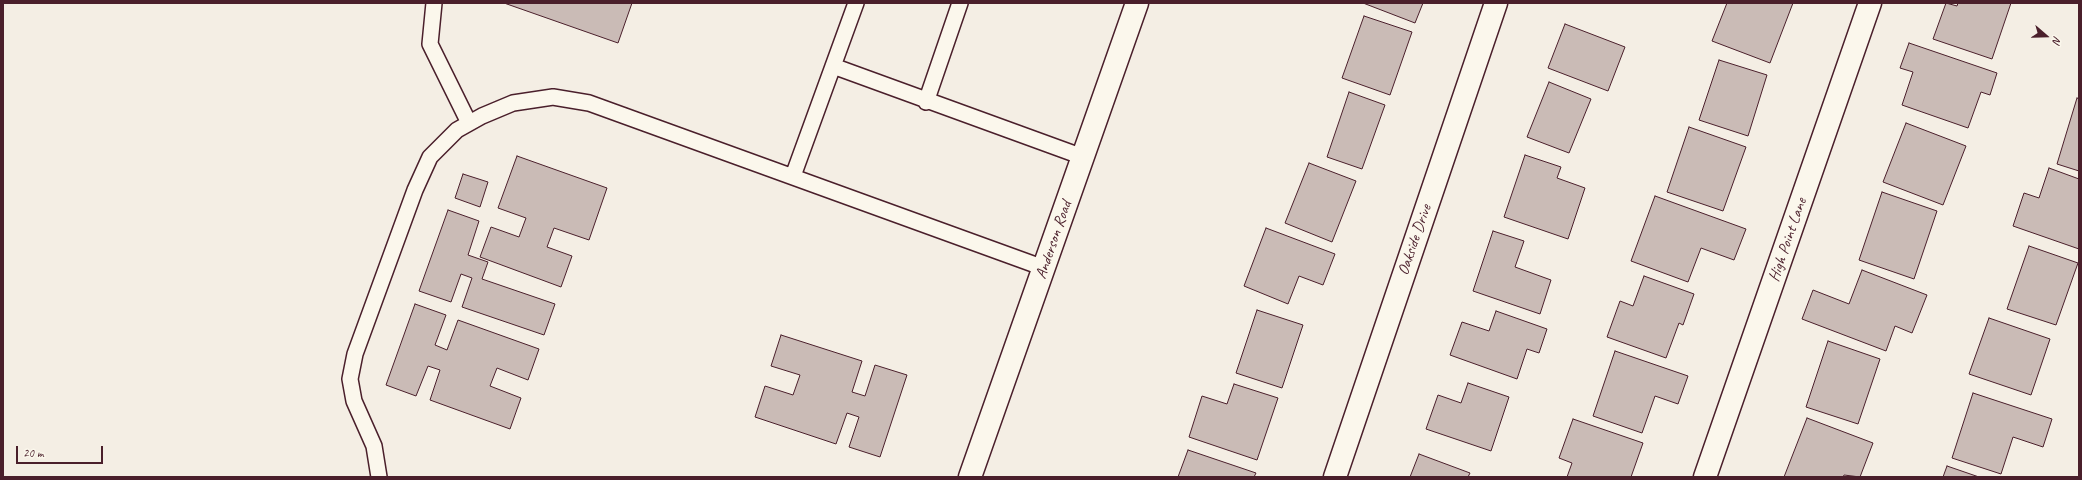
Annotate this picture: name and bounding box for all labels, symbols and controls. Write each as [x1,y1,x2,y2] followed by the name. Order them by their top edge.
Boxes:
[2026,16,2066,56] north arrow
[2050,35,2065,46] text: N
[1765,196,1811,284] street label: High Point Lane
[1032,198,1076,282] street label: Anderson Road
[1394,202,1436,278] street label: Oakside Drive
[18,438,105,464] scale bar
[23,445,43,461] text: 20 m

